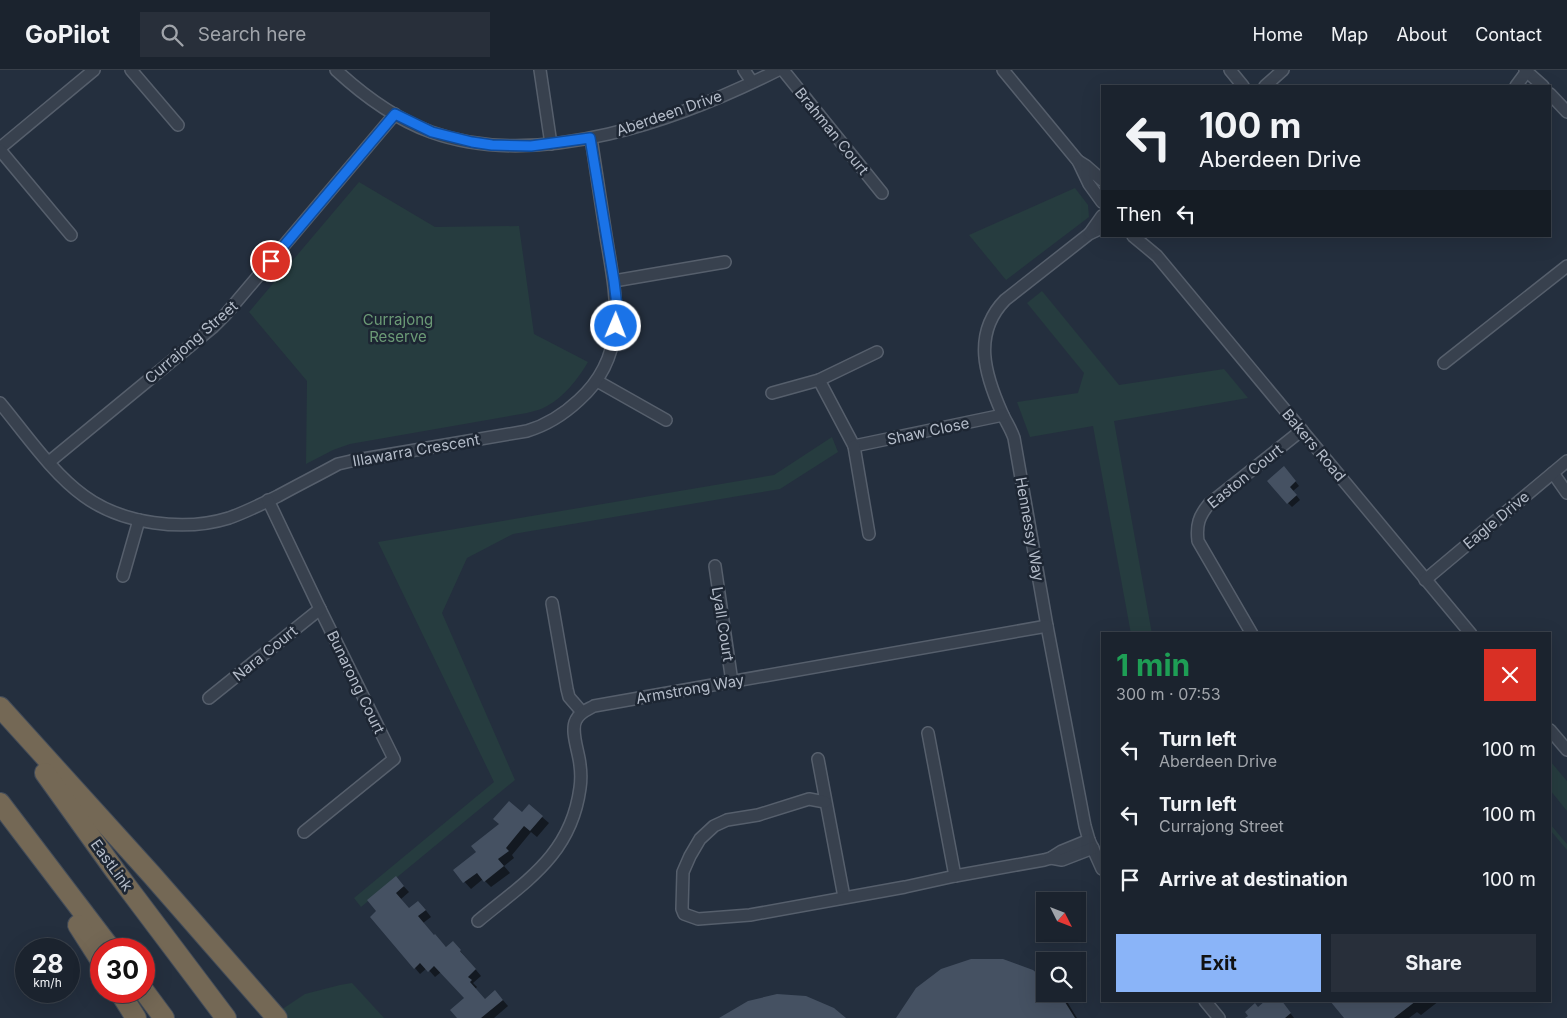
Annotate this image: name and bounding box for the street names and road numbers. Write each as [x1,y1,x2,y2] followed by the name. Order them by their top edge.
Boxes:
[791,83,873,179] street label: Brahman Court
[614,86,724,140] street label: Aberdeen Drive
[141,296,241,388] street label: Currajong Street
[1278,405,1350,485] street label: Bakers Road
[885,413,971,449] street label: Shaw Close
[351,429,481,471] street label: Illawarra Crescent
[1203,440,1287,512] street label: Easton Court
[1011,475,1049,583] street label: Hennessy Way
[1459,487,1533,553] street label: Eagle Drive
[708,585,738,663] street label: Lyall Court
[229,621,301,685] street label: Nara Court
[323,627,389,737] street label: Bunarong Court
[634,670,746,708] street label: Armstrong Way
[87,835,138,895] street label: EastLink

